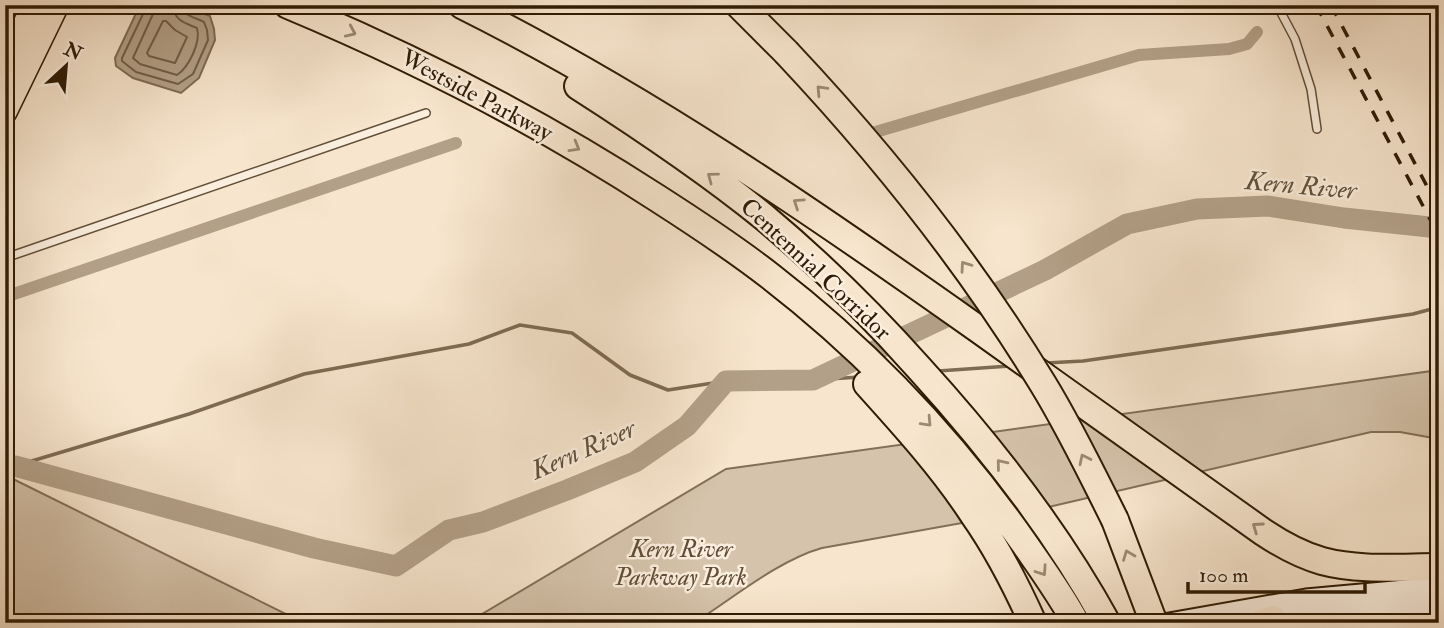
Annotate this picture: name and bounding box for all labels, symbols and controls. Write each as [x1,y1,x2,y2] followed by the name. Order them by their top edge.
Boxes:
[344,24,356,38] one-way arrow
[32,32,102,102] north arrow
[59,37,87,67] text: N
[394,42,559,149] street label: Westside Parkway
[817,85,829,98] one-way arrow
[568,139,580,152] one-way arrow
[1242,165,1359,207] water label: Kern River
[708,173,720,186] one-way arrow
[734,191,898,347] street label: Centennial Corridor
[793,199,806,212] one-way arrow
[961,261,973,274] one-way arrow
[524,412,642,488] water label: Kern River
[919,414,931,427] one-way arrow
[1079,454,1093,466] one-way arrow
[997,460,1009,473] one-way arrow
[1252,523,1265,535] one-way arrow
[614,534,747,593] park label: Kern River Parkway Park
[1122,550,1136,562] one-way arrow
[1188,551,1365,595] scale bar
[1199,562,1249,589] text: 100 m
[1034,563,1047,576] one-way arrow

